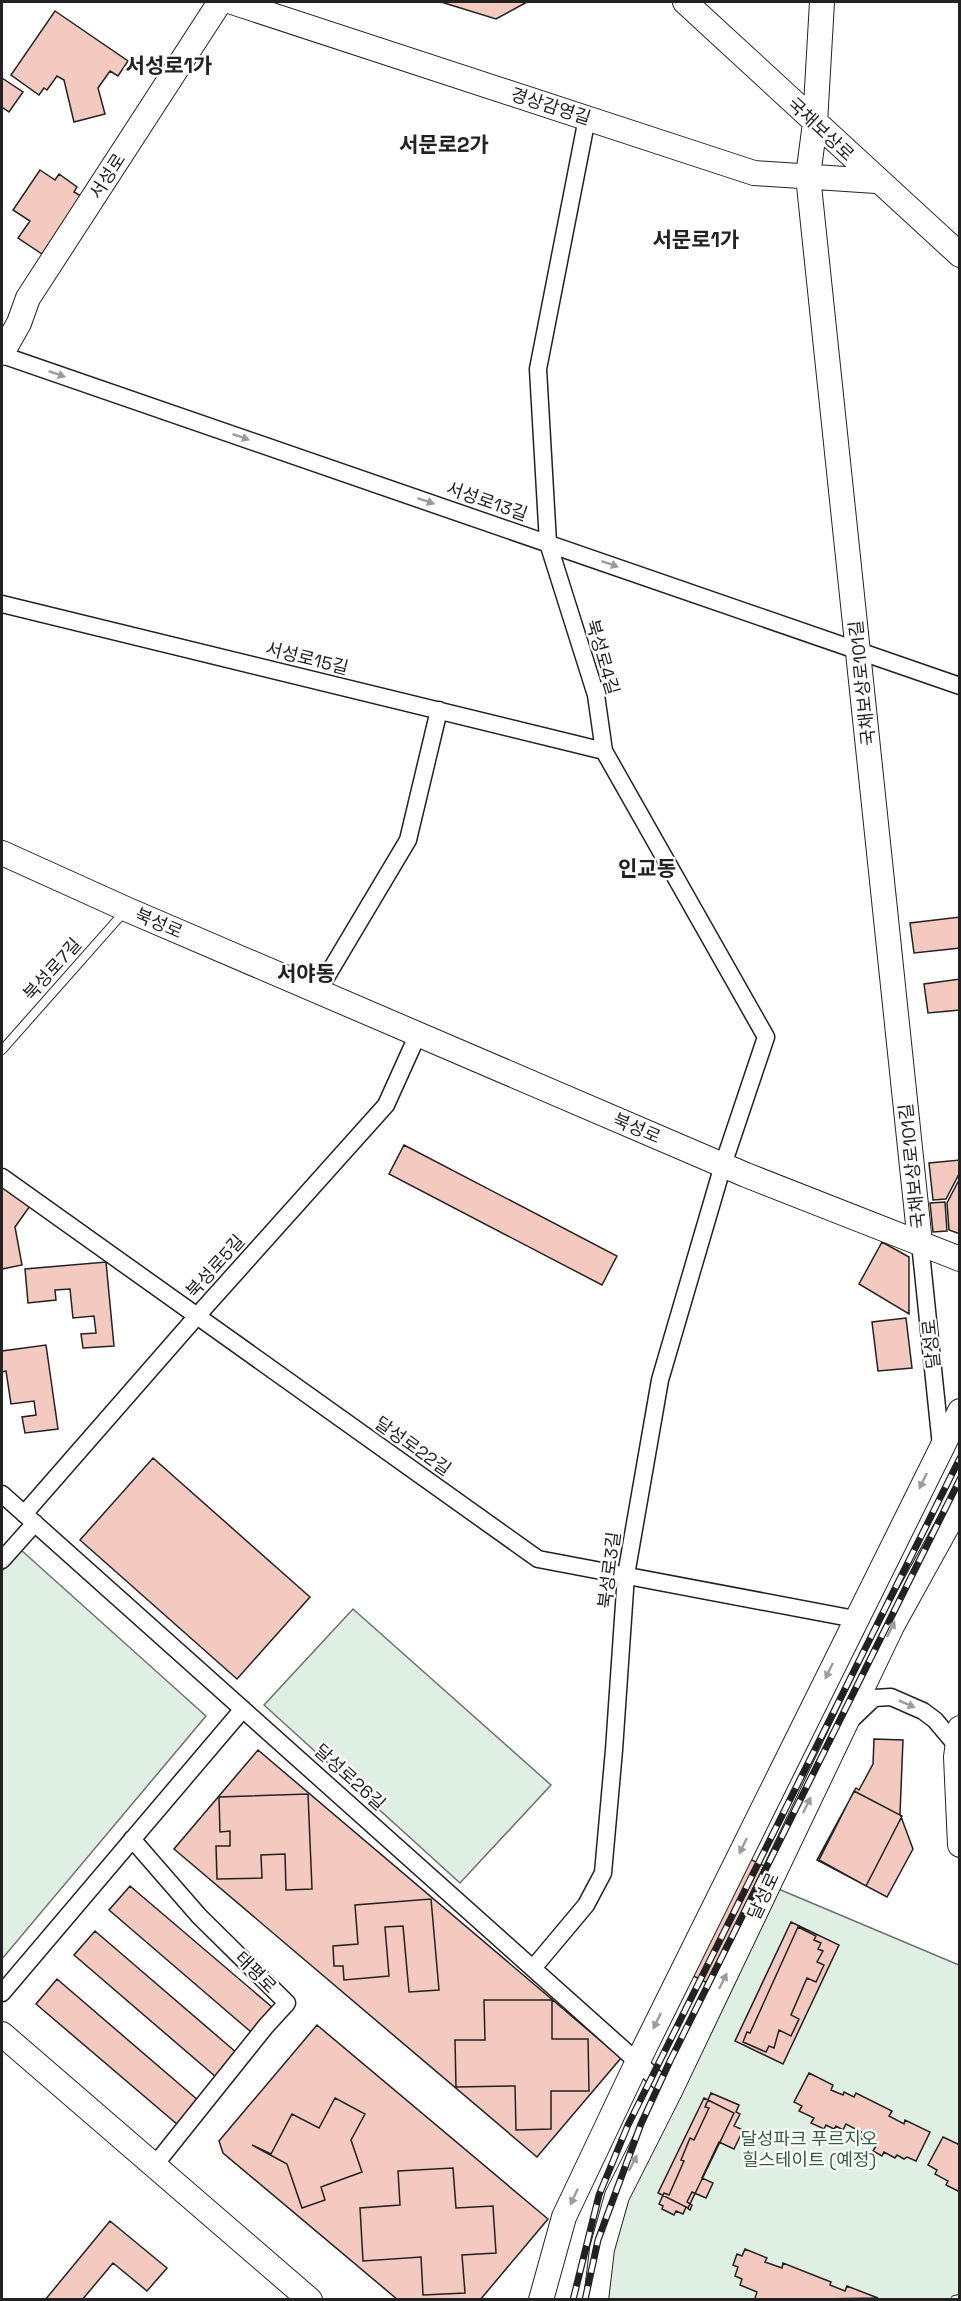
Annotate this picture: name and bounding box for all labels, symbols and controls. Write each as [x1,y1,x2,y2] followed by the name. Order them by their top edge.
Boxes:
[126,52,212,79] district label: 서성로1가
[508,82,594,130] street label: 경상감영길
[783,92,859,166] street label: 국채보상로
[399,131,489,158] district label: 서문로2가
[84,149,130,203] street label: 서성로
[653,226,739,253] district label: 서문로1가
[48,370,66,379] one-way arrow
[232,433,250,443] one-way arrow
[443,476,531,526] street label: 서성로13길
[417,496,435,506] one-way arrow
[601,560,619,570] one-way arrow
[581,617,625,697] street label: 북성로4길
[844,619,880,747] street label: 국채보상로101길
[263,637,351,679] street label: 서성로15길
[618,855,676,882] district label: 인교동
[132,903,186,943] street label: 북성로
[18,933,86,1005] street label: 북성로7길
[277,960,335,987] district label: 서야동
[894,1102,930,1230] street label: 국채보상로101길
[610,1108,664,1148] street label: 북성로
[181,1230,249,1302] street label: 북성로5길
[917,1318,945,1370] street label: 달성로
[370,1411,456,1481] street label: 달성로22길
[919,1473,928,1490] one-way arrow
[593,1530,625,1610] street label: 북성로3길
[886,1621,896,1638] one-way arrow
[825,1663,834,1680] one-way arrow
[898,1699,915,1708] one-way arrow
[310,1739,390,1815] street label: 달성로26길
[802,1797,811,1814] one-way arrow
[739,1838,748,1855] one-way arrow
[742,1869,784,1923] street label: 달성로
[230,1946,282,1998] street label: 태평로
[718,1973,727,1990] one-way arrow
[653,2013,662,2030] one-way arrow
[740,2127,878,2171] park label: 달성파크 푸르지오 힐스테이트 (예정)
[629,2155,638,2172] one-way arrow
[569,2189,578,2206] one-way arrow

